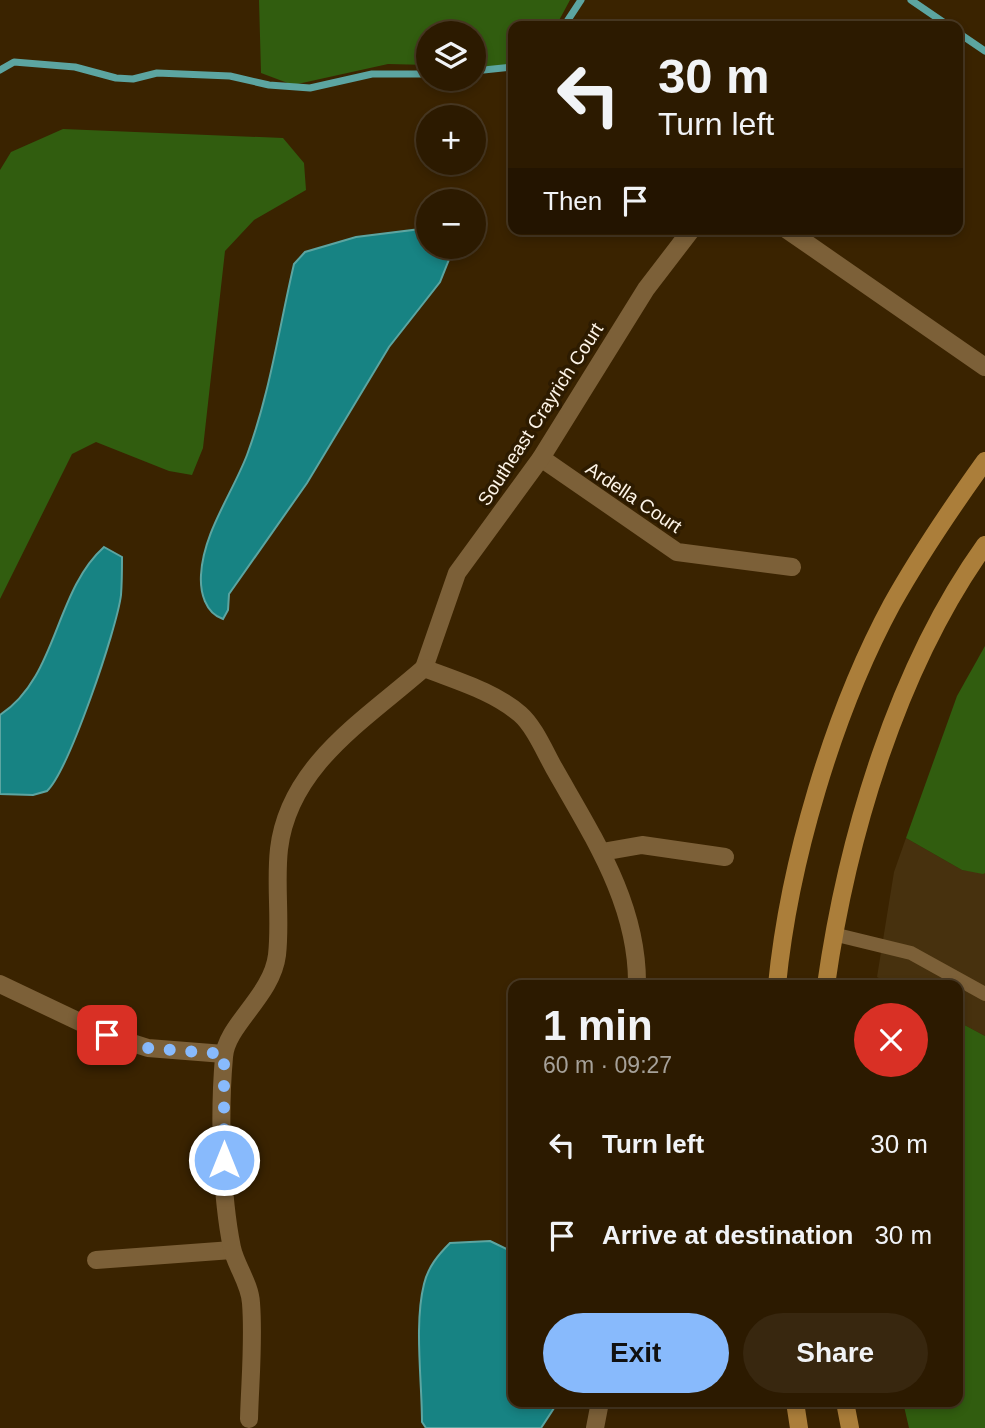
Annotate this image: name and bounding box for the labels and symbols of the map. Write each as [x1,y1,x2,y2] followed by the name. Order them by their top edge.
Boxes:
[474,319,608,509] street label: Southeast Crayrich Court
[582,458,686,538] street label: Ardella Court
[77,1005,137,1065] pin
[187,1123,261,1197] position arrow

